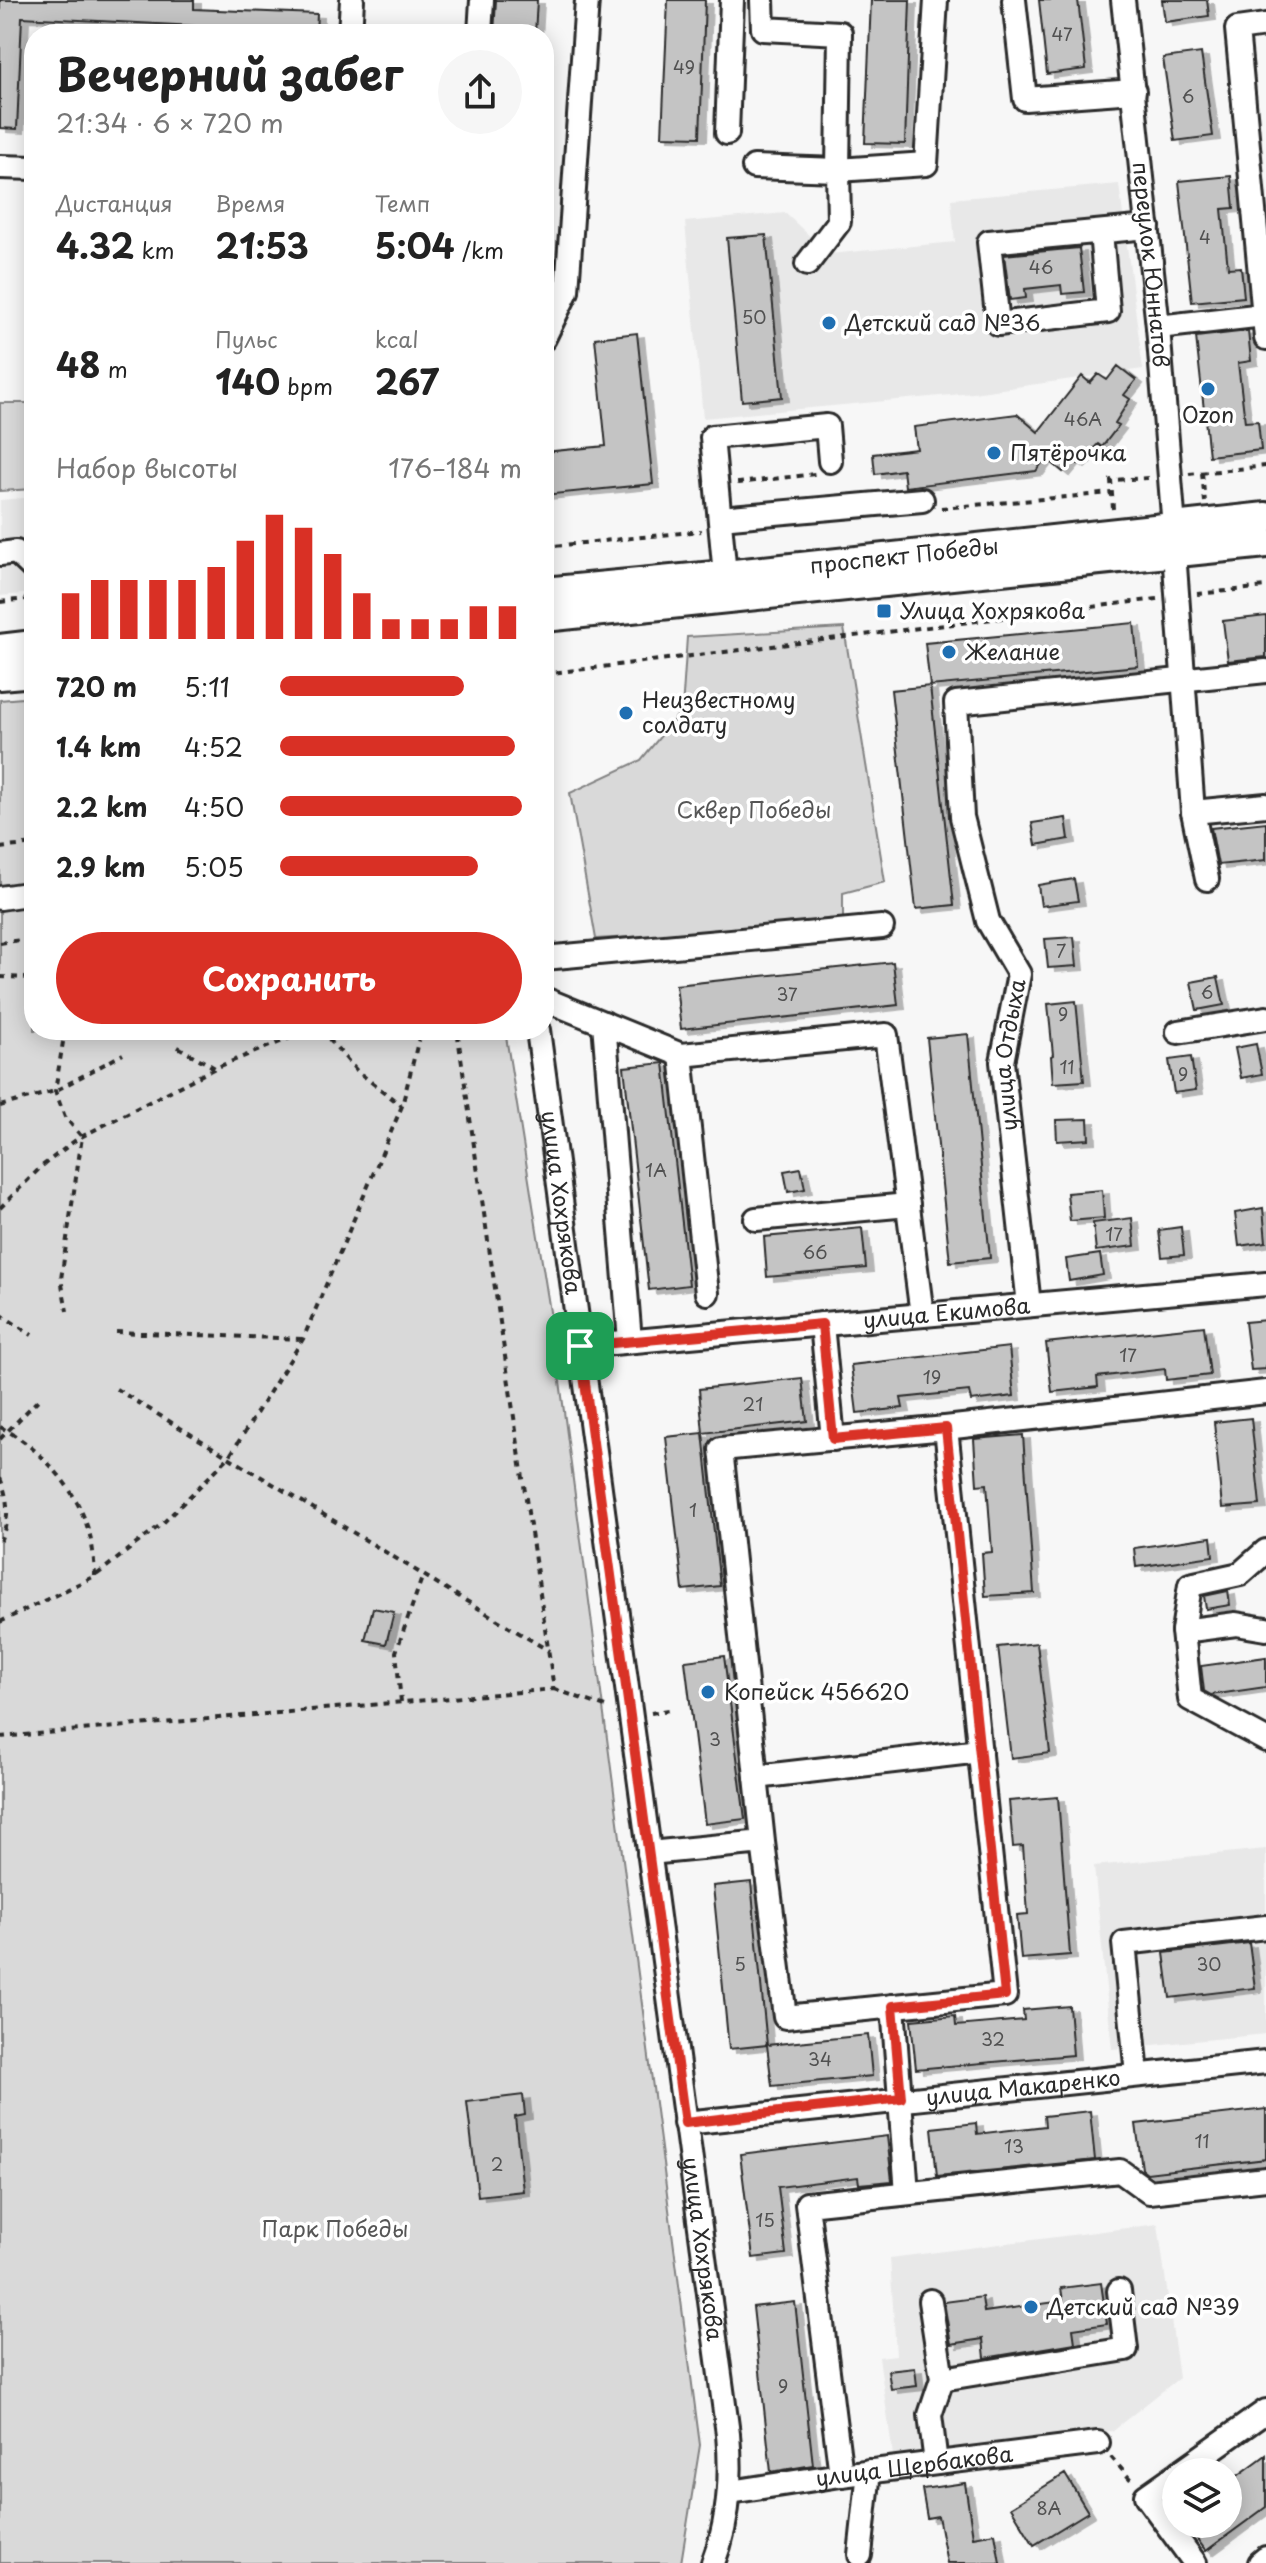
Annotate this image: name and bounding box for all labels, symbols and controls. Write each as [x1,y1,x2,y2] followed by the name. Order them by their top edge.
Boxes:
[1051,20,1073,47] house number: 47
[56,40,403,106] text: Вечерний забег
[438,50,522,134] button: share
[673,53,695,80] house number: 49
[1182,82,1194,109] house number: 6
[56,103,284,142] text: 21:34 · 6 × 720 m
[1125,160,1179,368] street label: переулок Юннатов
[56,186,173,219] text: Дистанция
[215,186,286,219] text: Время
[375,186,430,219] text: Темп
[56,219,134,271] text: 4.32
[215,219,309,271] text: 21:53
[375,219,455,271] text: 5:04
[1199,223,1211,250] house number: 4
[134,233,175,266] text: km
[455,233,504,266] text: /km
[1029,253,1053,280] house number: 46
[742,303,766,330] house number: 50
[844,305,1041,338] place label: Детский сад №36
[820,314,838,332] marker: Детский сад №36
[215,322,278,355] text: Пульс
[375,322,419,355] text: kcal
[56,338,101,390] text: 48
[101,352,128,385] text: m
[215,355,280,407] text: 140
[375,355,439,407] text: 267
[280,369,333,402] text: bpm
[1199,380,1217,398] marker: Ozon
[1182,397,1234,430] place label: Ozon
[1064,405,1102,432] house number: 46А
[1010,435,1127,468] place label: Пятёрочка
[985,444,1003,462] marker: Пятёрочка
[56,448,238,487] text: Набор высоты
[388,448,522,487] text: 176–184 m
[808,528,1000,581] street label: проспект Победы
[900,593,1085,626] place label: Улица Хохрякова
[875,602,893,620] marker: Улица Хохрякова
[965,634,1060,667] place label: Желание
[940,643,958,661] marker: Желание
[56,667,137,706] text: 720 m
[184,667,230,706] text: 5:11
[642,682,795,740] place label: Неизвестному солдату
[617,704,635,722] marker: Неизвестному солдату
[56,727,141,766] text: 1.4 km
[184,727,243,766] text: 4:52
[56,787,147,826] text: 2.2 km
[184,787,244,826] text: 4:50
[677,792,831,825] park label: Сквер Победы
[56,847,146,886] text: 2.9 km
[184,847,244,886] text: 5:05
[56,932,522,1024] button: Сохранить
[1056,937,1066,964] house number: 7
[984,975,1033,1133] street label: улица Отдыха
[1201,978,1213,1005] house number: 6
[776,980,798,1007] house number: 37
[1058,1000,1068,1027] house number: 9
[1059,1053,1075,1080] house number: 11
[1178,1060,1188,1087] house number: 9
[534,1108,592,1297] street label: улица Хохрякова
[645,1156,667,1183] house number: 1А
[1105,1220,1123,1247] house number: 17
[803,1238,827,1265] house number: 66
[861,1287,1032,1335] street label: улица Екимова
[546,1312,614,1380] pin
[558,1324,602,1368] icon: arrive
[1119,1341,1137,1368] house number: 17
[923,1363,941,1390] house number: 19
[743,1390,763,1417] house number: 21
[689,1496,697,1523] house number: 1
[724,1674,909,1707] place label: Копейск 456620
[699,1683,717,1701] marker: Копейск 456620
[709,1725,721,1752] house number: 3
[734,1950,746,1977] house number: 5
[1196,1950,1222,1977] house number: 30
[981,2025,1005,2052] house number: 32
[808,2045,832,2072] house number: 34
[924,2059,1122,2113] street label: улица Макаренко
[1194,2127,1210,2154] house number: 11
[1004,2132,1024,2159] house number: 13
[491,2150,503,2177] house number: 2
[676,2155,733,2343] street label: улица Хохрякова
[755,2206,775,2233] house number: 15
[262,2211,408,2244] park label: Парк Победы
[1046,2289,1240,2322] place label: Детский сад №39
[1022,2298,1040,2316] marker: Детский сад №39
[778,2372,788,2399] house number: 9
[813,2436,1015,2494] street label: улица Щербакова
[1162,2458,1242,2538] map controls
[1162,2458,1242,2538] button: layers
[1036,2494,1062,2521] house number: 8А

